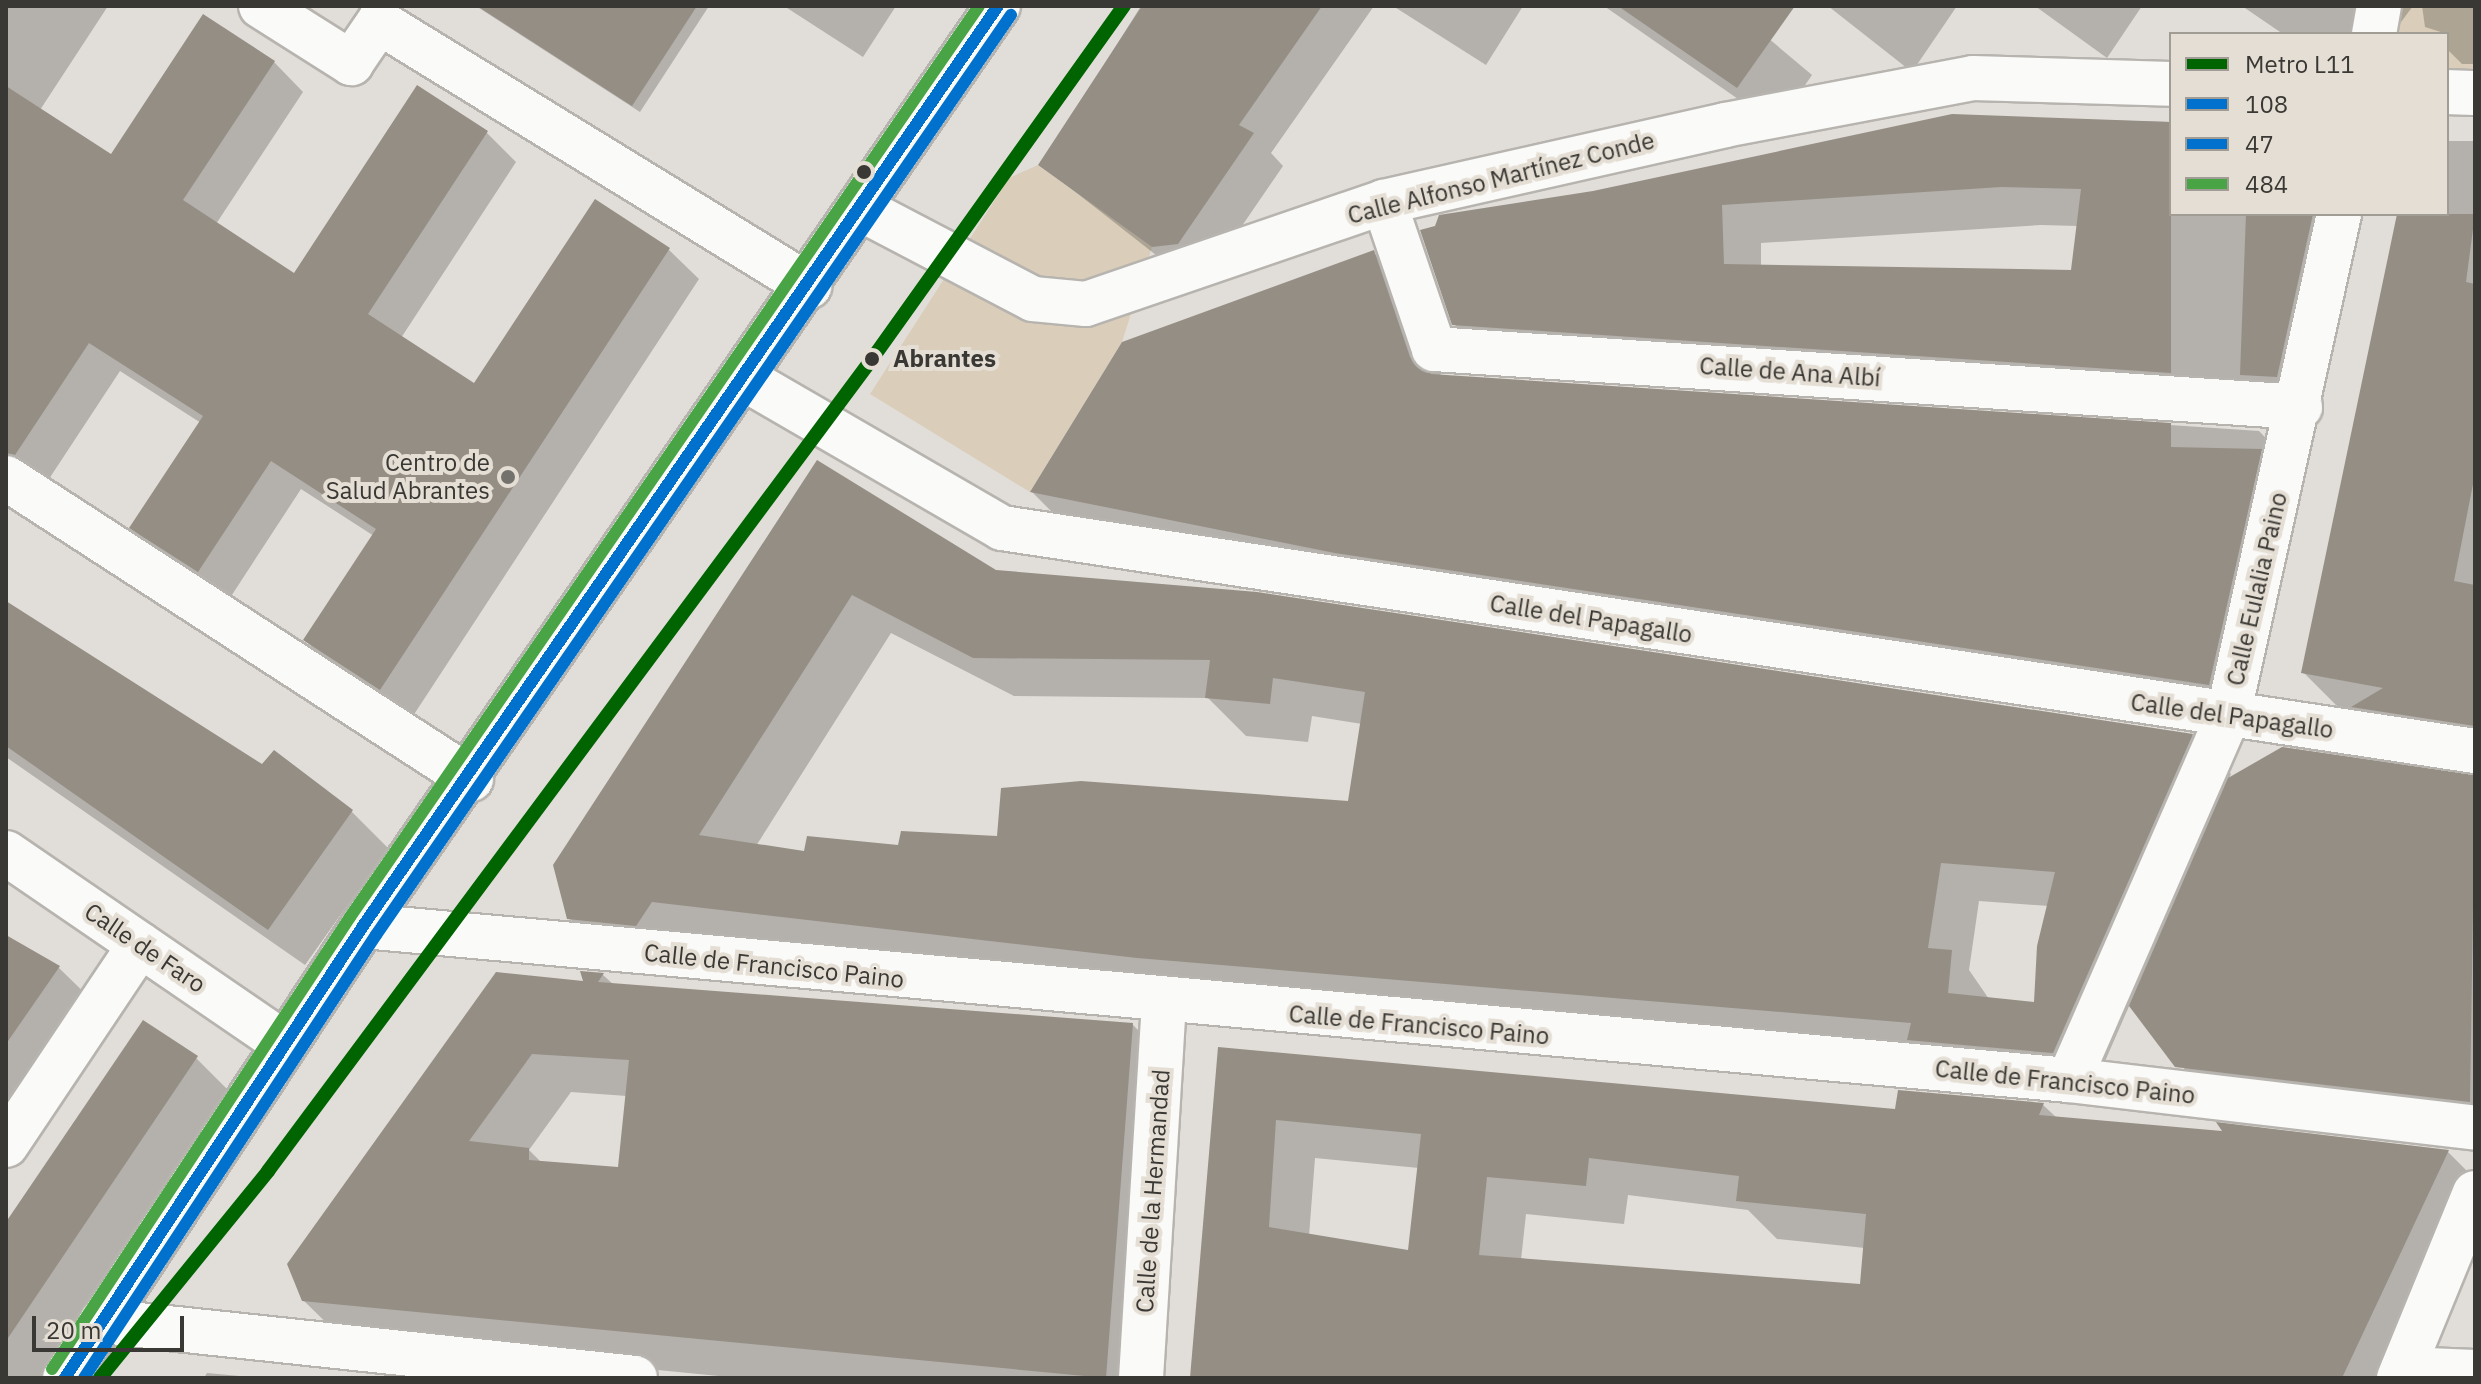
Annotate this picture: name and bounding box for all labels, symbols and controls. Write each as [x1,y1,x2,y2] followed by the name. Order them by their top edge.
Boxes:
[2169,32,2449,216] legend
[2245,48,2355,80] text: Metro L11
[2245,88,2288,120] text: 108
[1345,126,1657,230] street label: Calle Alfonso Martínez Conde
[2245,128,2274,160] text: 47
[856,164,872,180] unlabelled marker
[2245,168,2288,200] text: 484
[858,345,886,373] marker: Abrantes
[893,345,996,373] place label: Abrantes
[1698,351,1882,393] street label: Calle de Ana Albí
[326,449,490,505] place label: Centro de Salud Abrantes
[497,466,519,488] marker: Centro de Salud Abrantes
[2221,489,2293,689] street label: Calle Eulalia Paino
[1488,589,1694,649] street label: Calle del Papagallo
[2129,688,2335,744] street label: Calle del Papagallo
[79,897,211,999] street label: Calle de Faro
[643,938,905,994] street label: Calle de Francisco Paino
[1288,999,1550,1051] street label: Calle de Francisco Paino
[1934,1054,2196,1110] street label: Calle de Francisco Paino
[1130,1068,1176,1314] street label: Calle de la Hermandad
[36,1300,188,1350] scale bar
[46,1314,101,1346] text: 20 m

